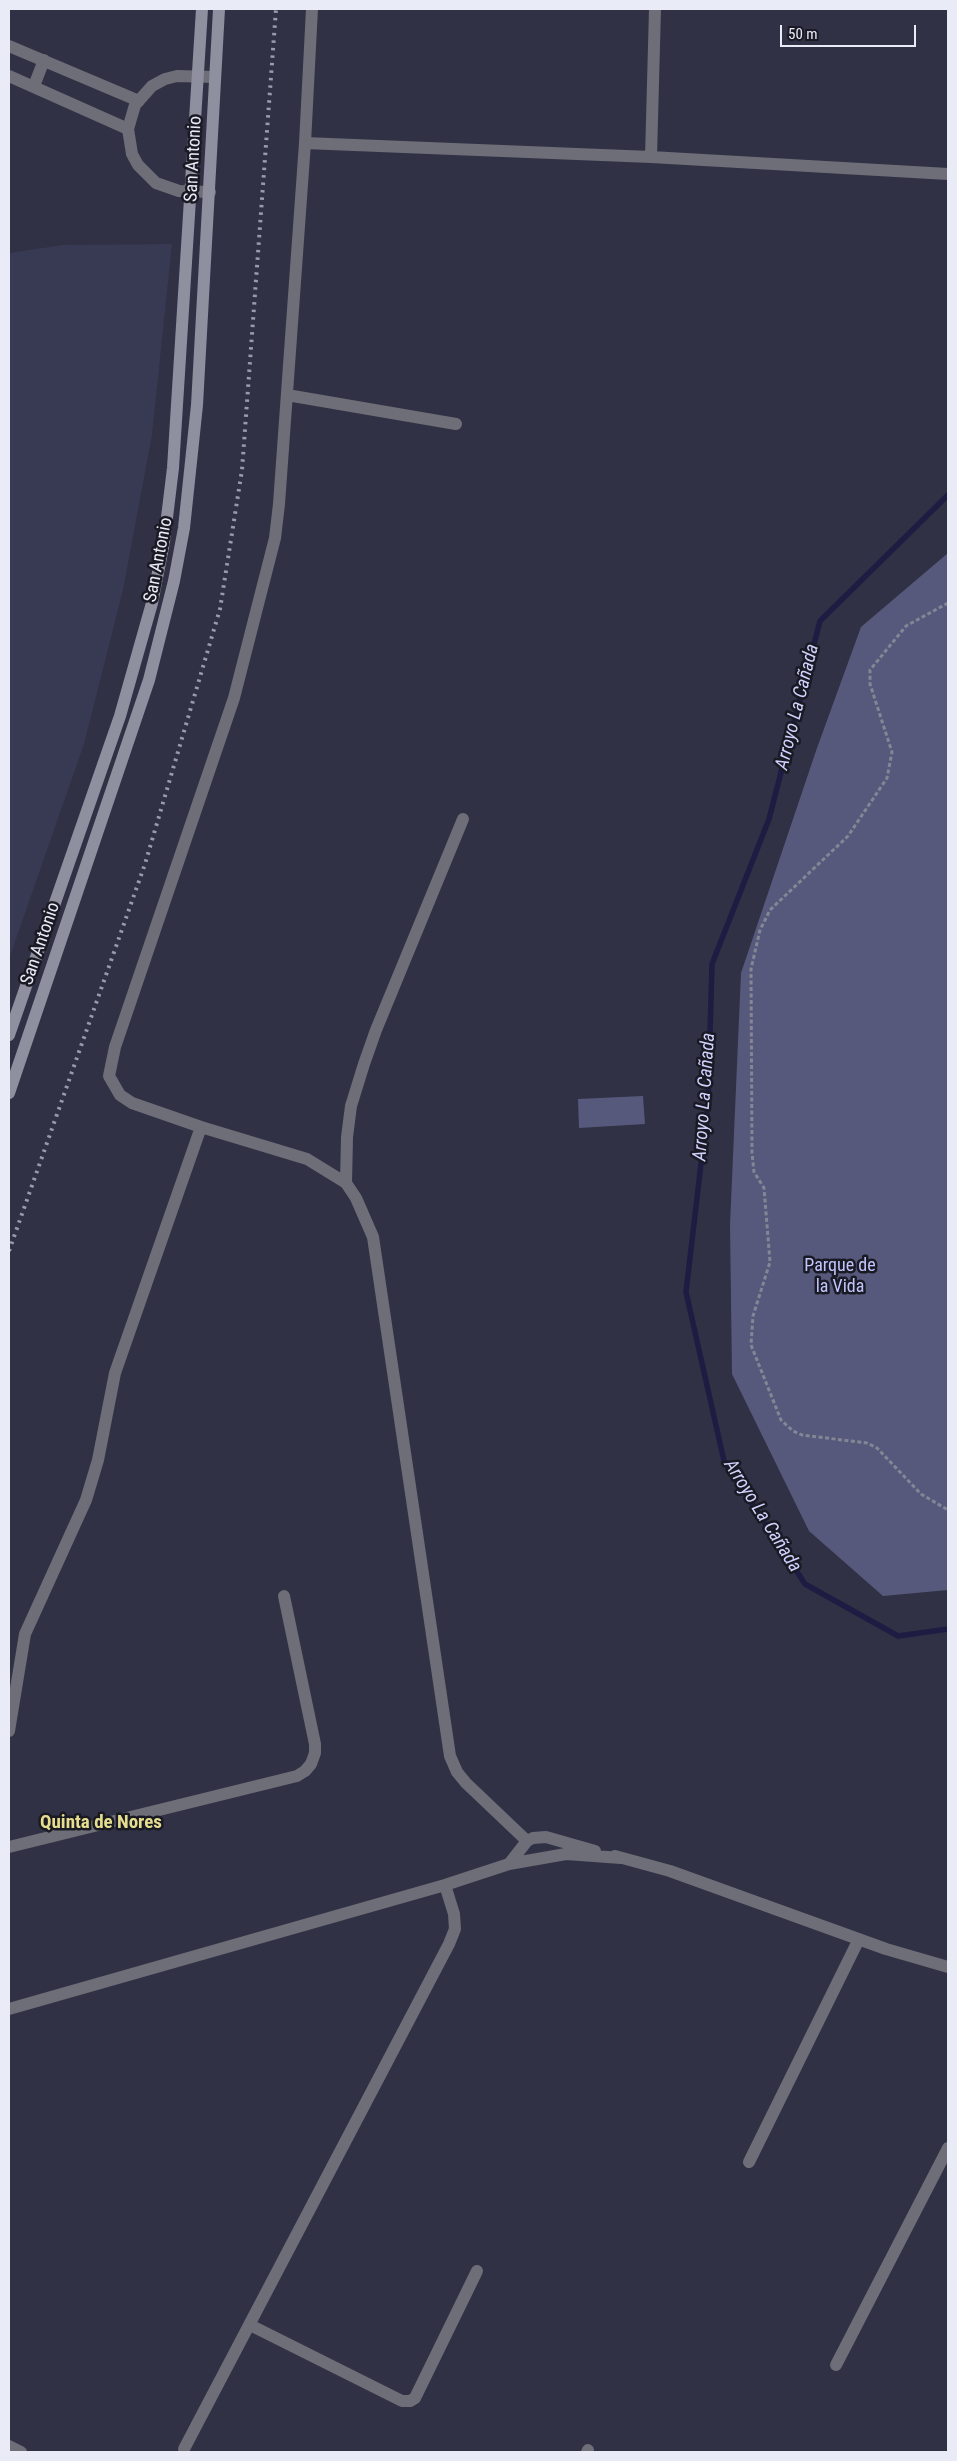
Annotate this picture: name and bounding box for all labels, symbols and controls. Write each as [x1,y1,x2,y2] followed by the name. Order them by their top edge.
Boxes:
[782,15,918,47] scale bar
[788,25,818,43] text: 50 m
[181,116,207,202] street label: San Antonio
[140,516,178,604] street label: San Antonio
[771,642,825,772] water label: Arroyo La Cañada
[17,900,65,988] street label: San Antonio
[689,1032,721,1162] water label: Arroyo La Cañada
[804,1255,876,1298] park label: Parque de la Vida
[718,1455,806,1577] water label: Arroyo La Cañada
[40,1812,162,1834] district label: Quinta de Nores

